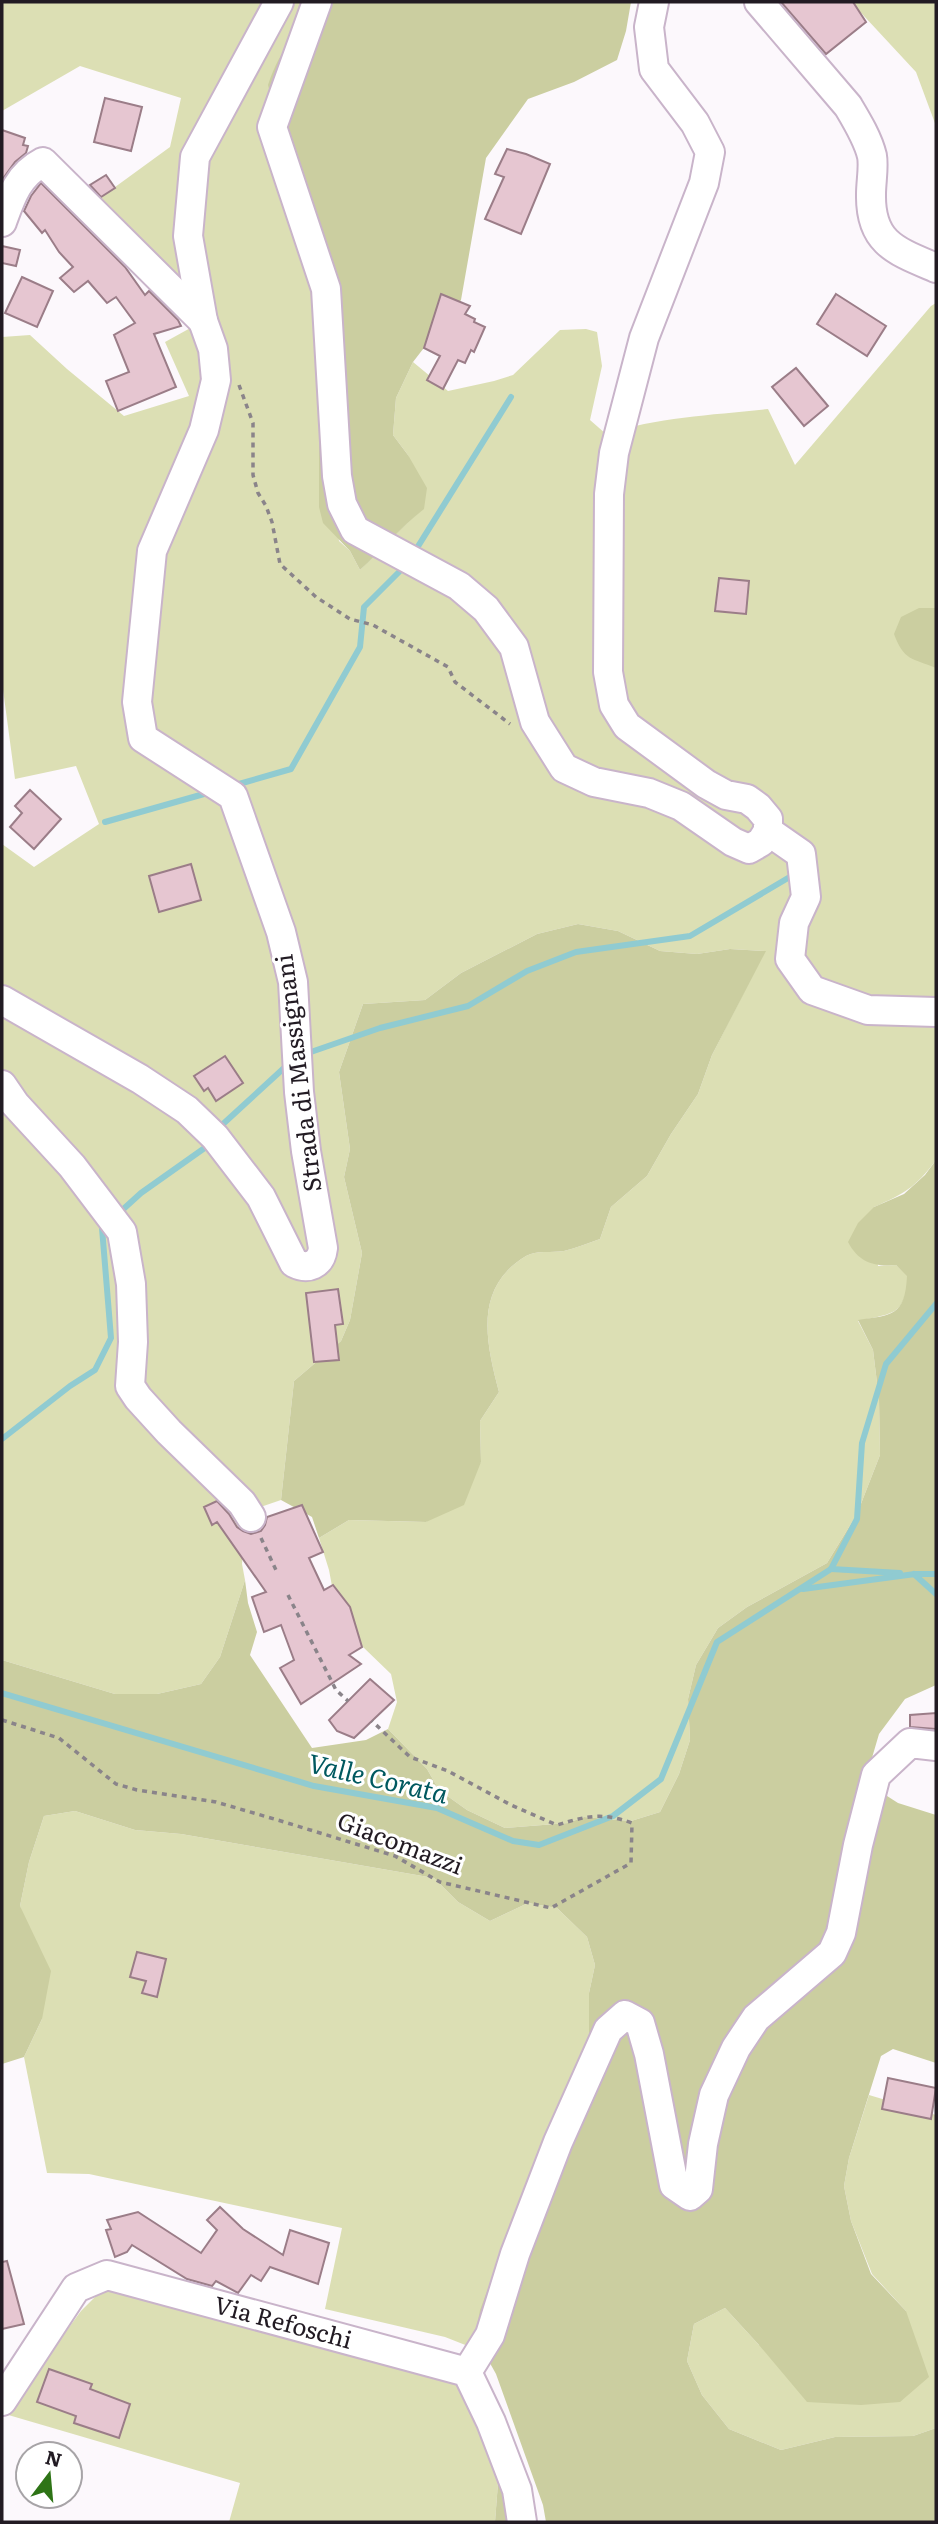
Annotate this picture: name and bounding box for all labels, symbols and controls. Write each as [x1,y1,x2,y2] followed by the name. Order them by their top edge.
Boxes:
[265,952,328,1194] street label: Strada di Massignani
[305,1742,452,1812] water label: Valle Corata
[333,1802,469,1882] street label: Giacomazzi
[211,2285,357,2356] street label: Via Refoschi
[14,2440,84,2510] north arrow
[42,2442,66,2473] text: N

